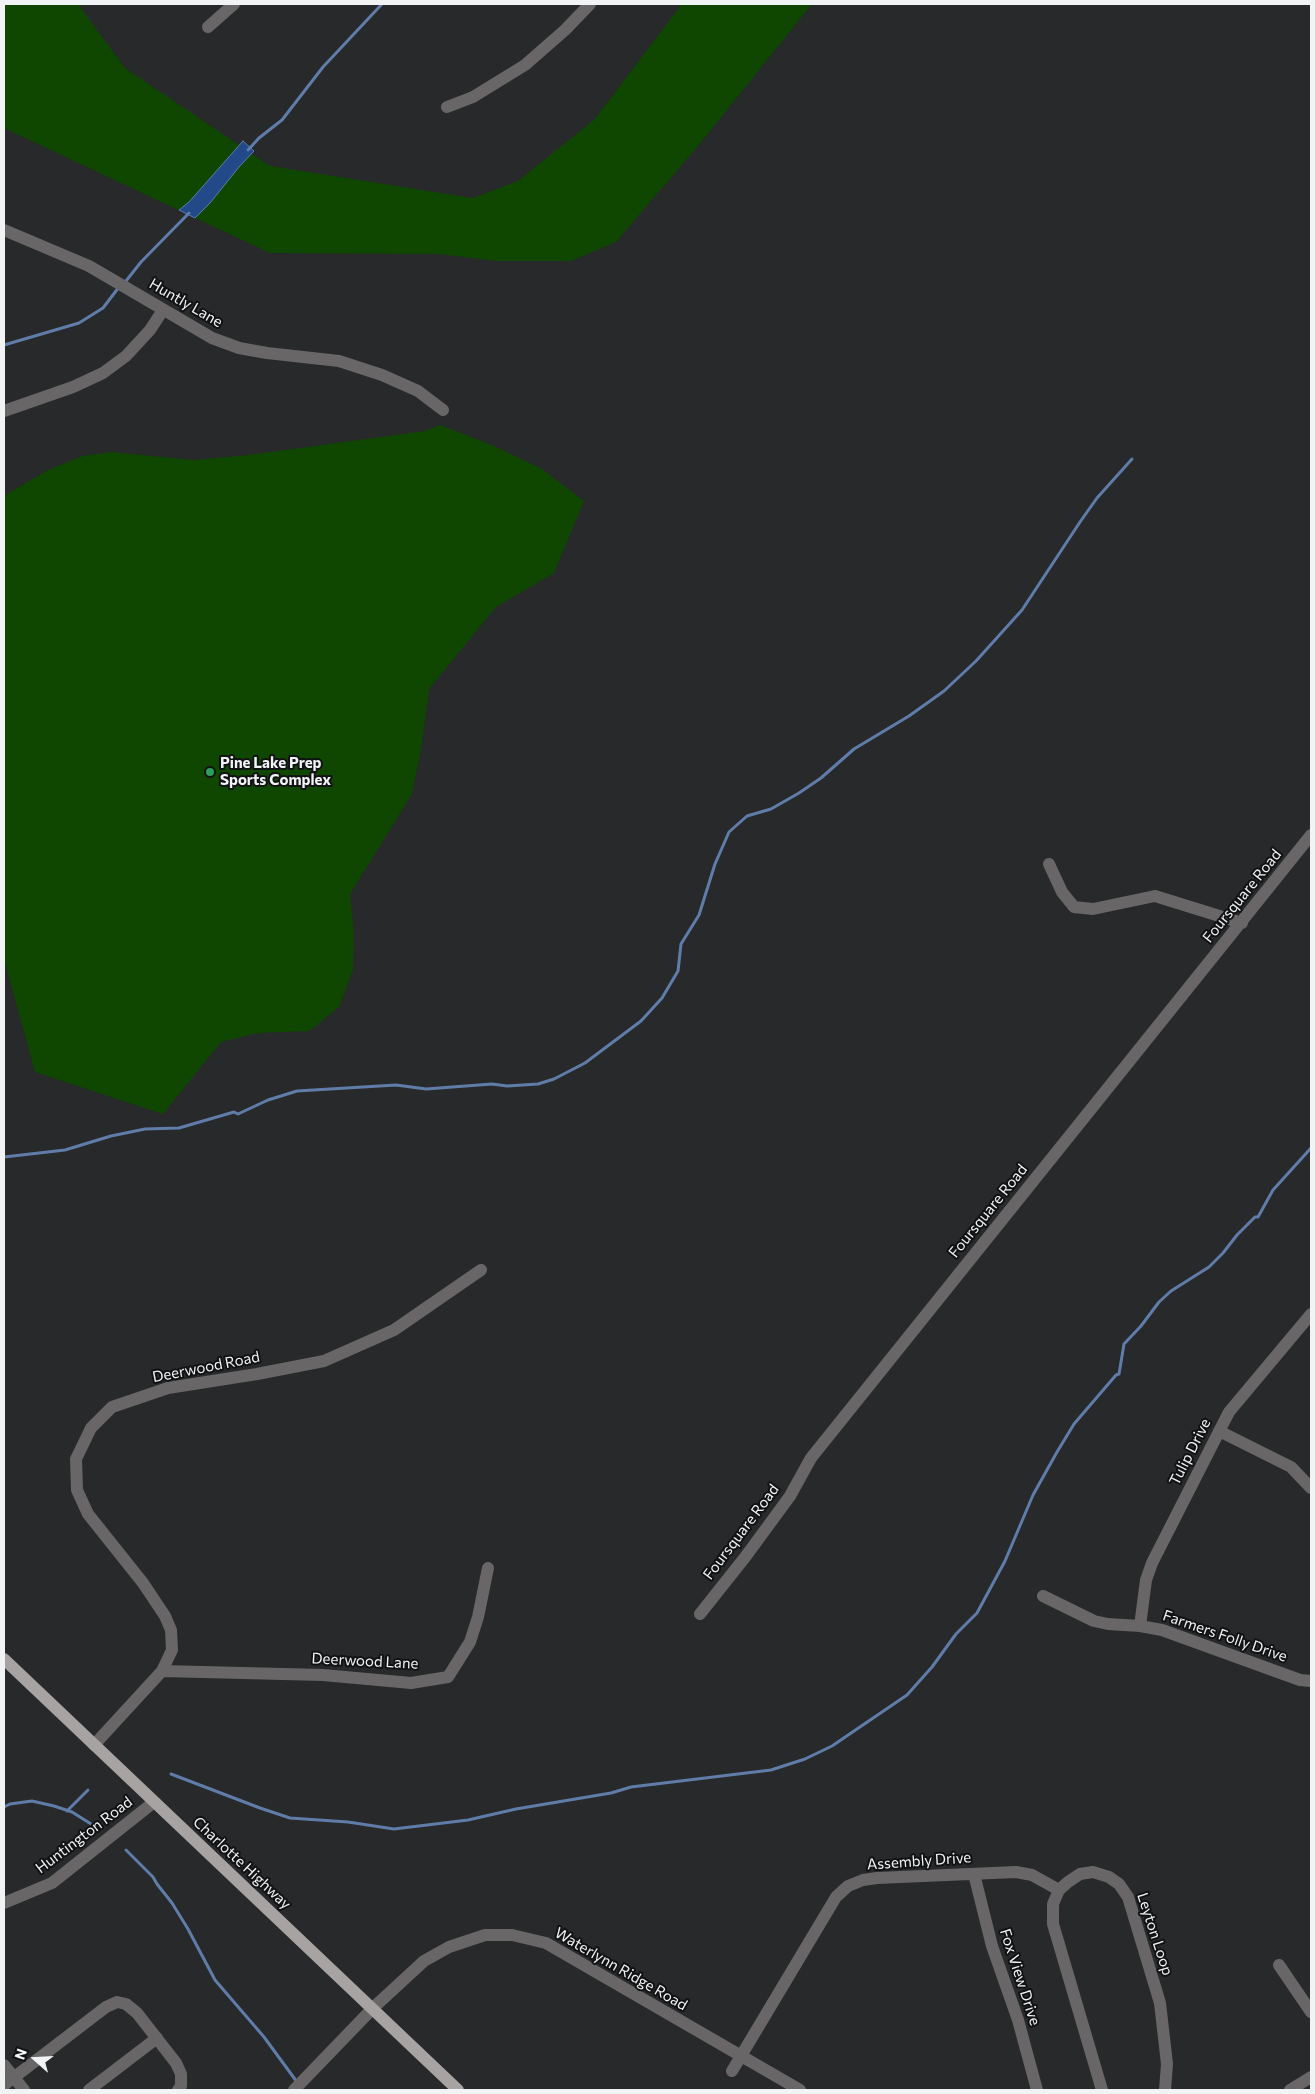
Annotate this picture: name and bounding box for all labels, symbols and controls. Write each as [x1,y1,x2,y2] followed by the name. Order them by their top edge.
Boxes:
[146,275,226,331] street label: Huntly Lane
[220,754,331,789] place label: Pine Lake Prep Sports Complex
[204,766,216,778] marker: Pine Lake Prep Sports Complex
[1199,846,1285,946] street label: Foursquare Road
[945,1161,1031,1261] street label: Foursquare Road
[151,1348,261,1386] street label: Deerwood Road
[1166,1416,1214,1488] street label: Tulip Drive
[699,1481,783,1583] street label: Foursquare Road
[1160,1606,1290,1666] street label: Farmers Folly Drive
[311,1649,419,1673] street label: Deerwood Lane
[32,1793,136,1877] street label: Huntington Road
[189,1813,295,1913] street label: Charlotte Highway
[866,1848,972,1874] street label: Assembly Drive
[1133,1890,1177,1978] street label: Leyton Loop
[551,1924,691,2014] street label: Waterlynn Ridge Road
[996,1926,1044,2028] street label: Fox View Drive
[10,2034,60,2084] north arrow
[11,2046,30,2062] text: N

